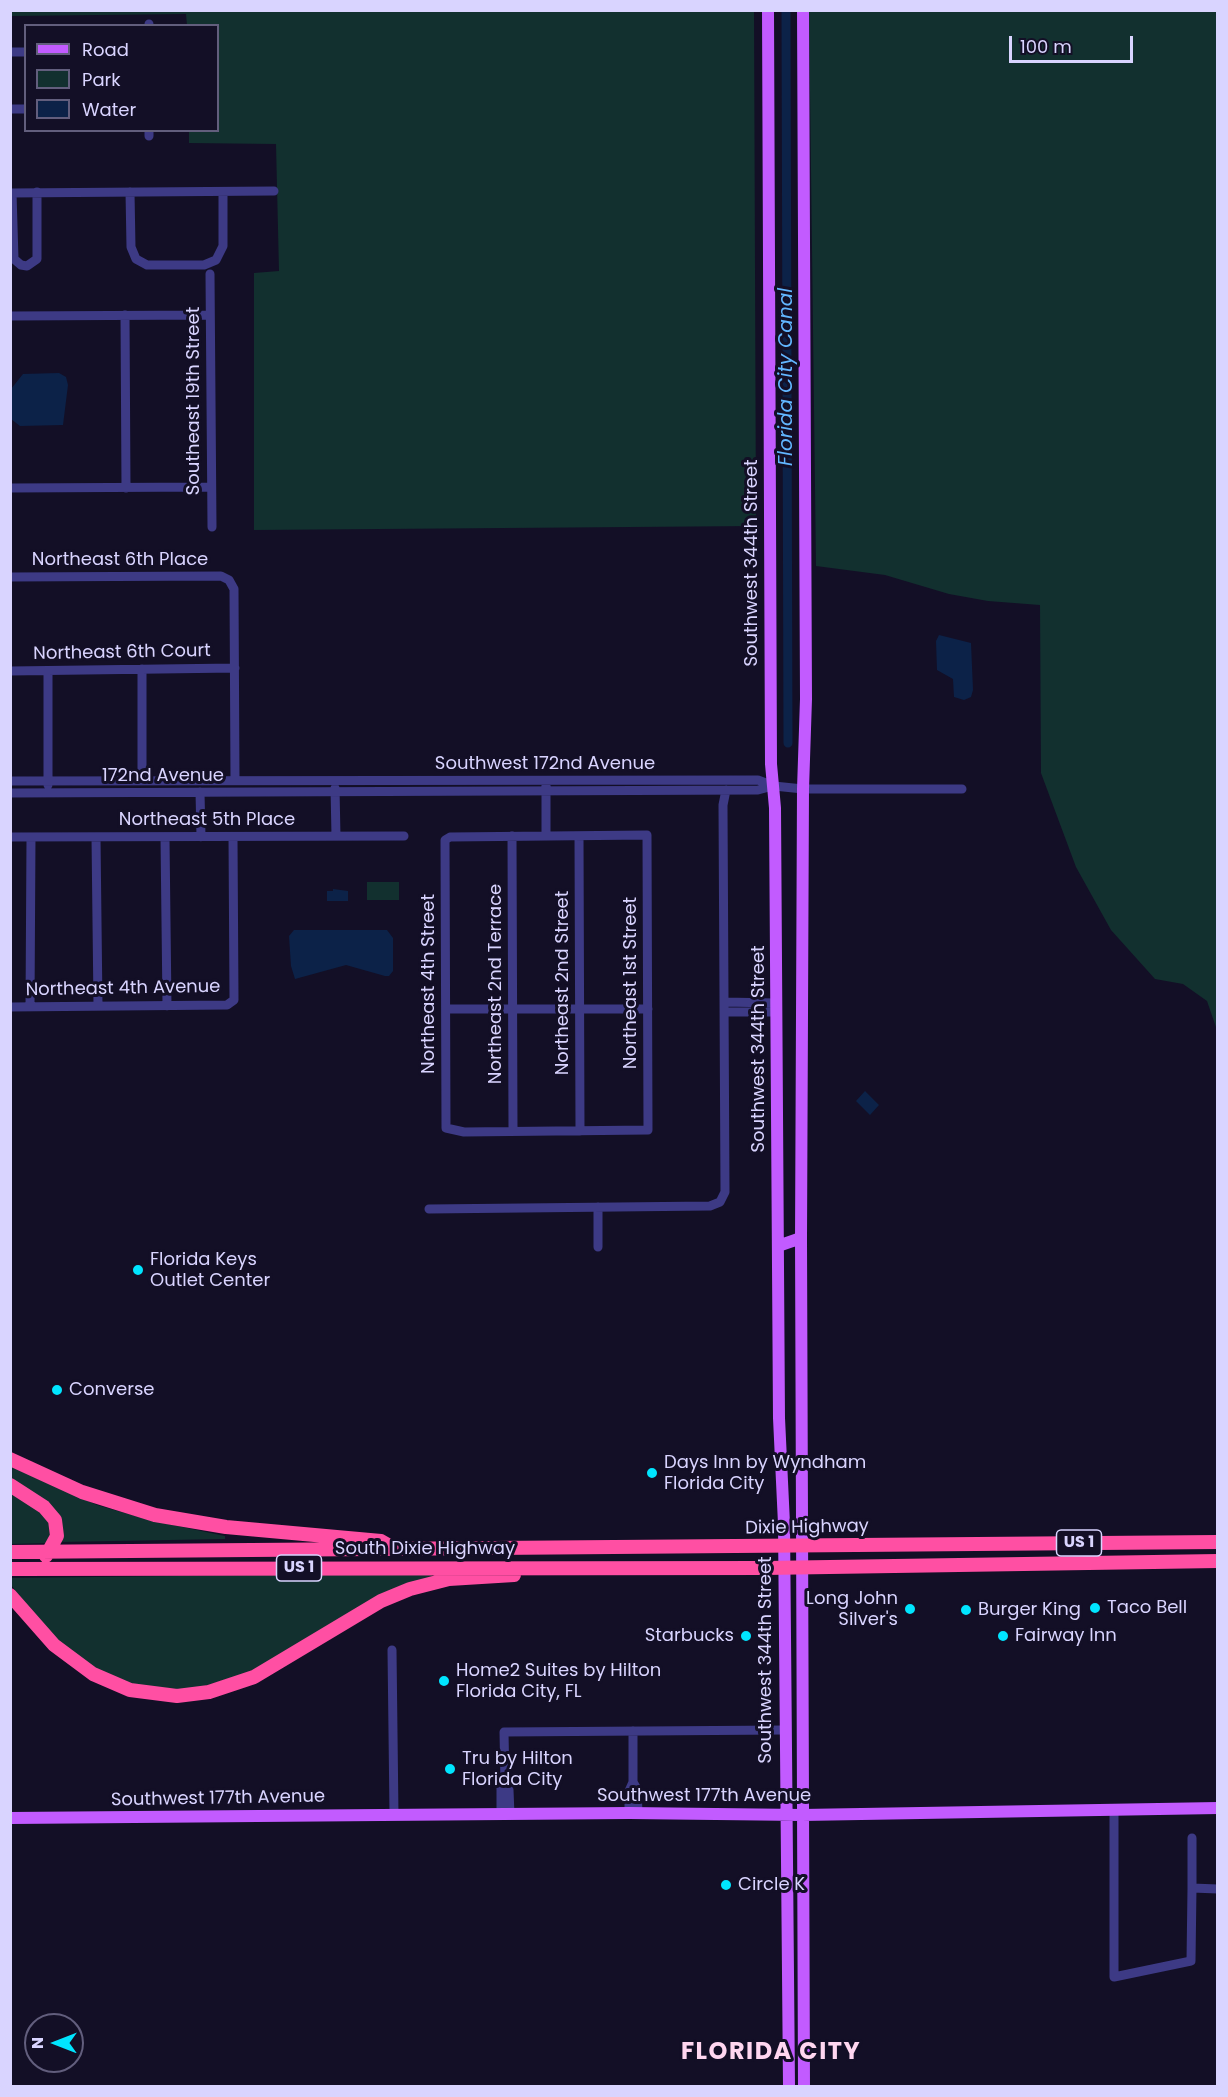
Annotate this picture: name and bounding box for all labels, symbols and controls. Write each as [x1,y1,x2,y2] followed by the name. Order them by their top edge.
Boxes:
[24,24,219,132] legend
[1012,24,1136,62] scale bar
[1020,34,1072,59] text: 100 m
[82,37,129,62] text: Road
[82,67,121,92] text: Park
[82,97,136,122] text: Water
[775,288,799,466] water label: Florida City Canal
[183,307,205,495] street label: Southeast 19th Street
[741,459,763,667] street label: Southwest 344th Street
[32,549,208,571] street label: Northeast 6th Place
[33,641,211,665] street label: Northeast 6th Court
[435,753,655,775] street label: Southwest 172nd Avenue
[102,765,224,787] street label: 172nd Avenue
[119,809,295,831] street label: Northeast 5th Place
[485,884,507,1084] street label: Northeast 2nd Terrace
[552,891,574,1075] street label: Northeast 2nd Street
[418,894,440,1074] street label: Northeast 4th Street
[620,897,642,1069] street label: Northeast 1st Street
[748,945,770,1153] street label: Southwest 344th Street
[25,977,221,1001] street label: Northeast 4th Avenue
[150,1249,270,1292] place label: Florida Keys Outlet Center
[131,1263,145,1277] marker: Florida Keys Outlet Center
[69,1379,154,1401] place label: Converse
[50,1383,64,1397] marker: Converse
[664,1452,866,1494] place label: Days Inn by Wyndham Florida City
[645,1466,659,1480] marker: Days Inn by Wyndham Florida City
[745,1516,869,1540] street label: Dixie Highway
[1056,1530,1102,1556] road number: US 1
[335,1538,515,1560] street label: South Dixie Highway
[276,1555,322,1581] road number: US 1
[755,1556,777,1764] street label: Southwest 344th Street
[806,1588,898,1630] place label: Long John Silver's
[1107,1597,1187,1619] place label: Taco Bell
[978,1599,1081,1621] place label: Burger King
[1088,1601,1102,1615] marker: Taco Bell
[903,1602,917,1616] marker: Long John Silver's
[959,1603,973,1617] marker: Burger King
[645,1625,734,1647] place label: Starbucks
[1015,1625,1117,1647] place label: Fairway Inn
[739,1629,753,1643] marker: Starbucks
[996,1629,1010,1643] marker: Fairway Inn
[456,1660,661,1702] place label: Home2 Suites by Hilton Florida City, FL
[437,1674,451,1688] marker: Home2 Suites by Hilton Florida City, FL
[462,1748,573,1790] place label: Tru by Hilton Florida City
[443,1762,457,1776] marker: Tru by Hilton Florida City
[597,1785,811,1807] street label: Southwest 177th Avenue
[111,1786,325,1812] street label: Southwest 177th Avenue
[738,1874,805,1896] place label: Circle K
[719,1878,733,1892] marker: Circle K
[24,2013,84,2073] north arrow
[26,2037,49,2049] text: N
[681,2039,861,2067] district label: FLORIDA CITY

